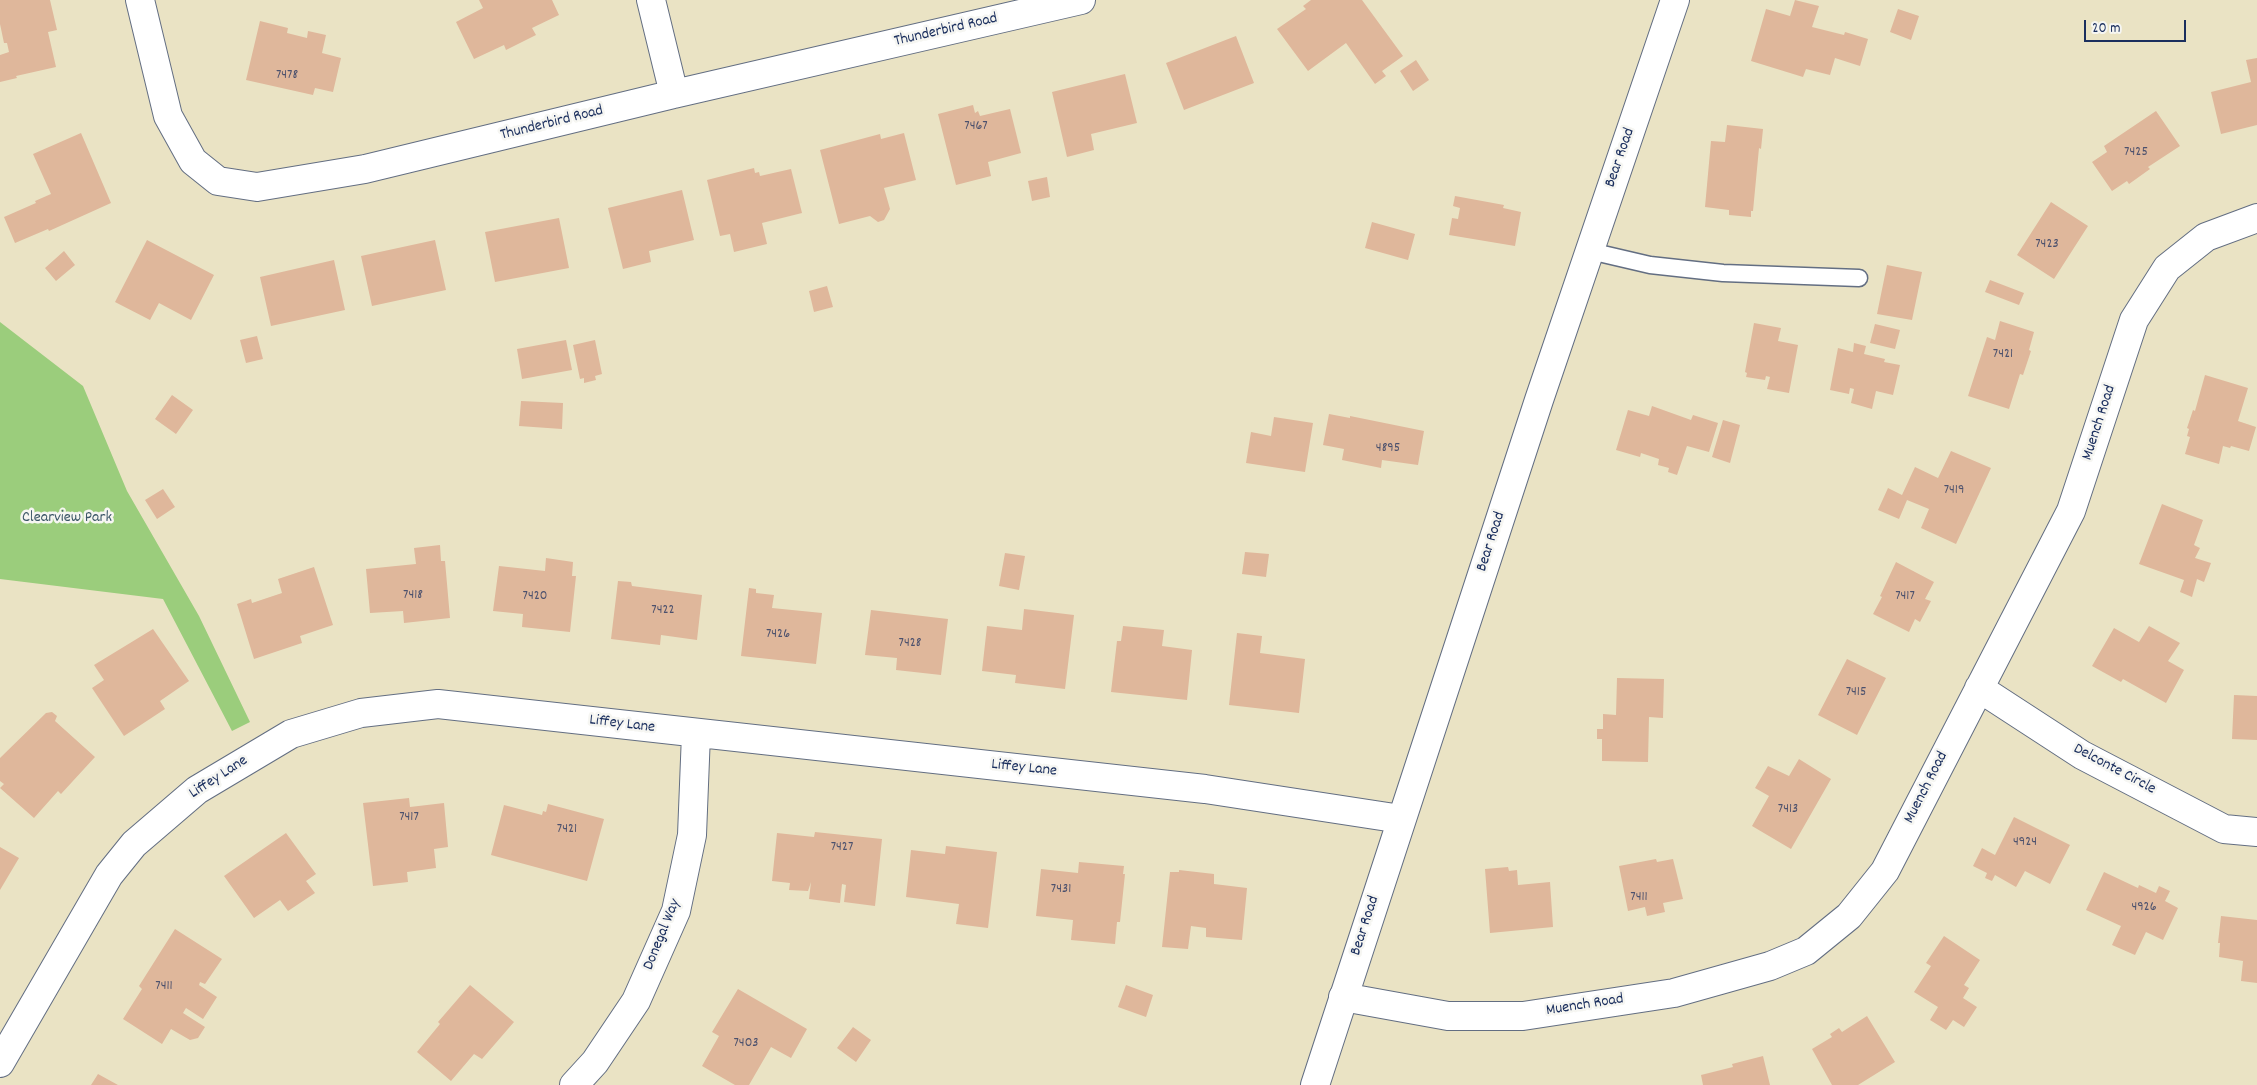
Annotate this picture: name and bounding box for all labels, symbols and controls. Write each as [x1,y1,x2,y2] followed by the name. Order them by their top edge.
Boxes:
[893,10,999,52] street label: Thunderbird Road
[2087,10,2190,42] scale bar
[2092,18,2120,40] text: 20 m
[276,68,298,84] house number: 7478
[499,102,605,146] street label: Thunderbird Road
[964,119,988,135] house number: 7467
[1602,126,1640,190] street label: Bear Road
[2124,145,2148,161] house number: 7425
[2035,237,2059,253] house number: 7423
[1993,347,2013,363] house number: 7421
[2079,383,2121,463] street label: Muench Road
[1376,441,1400,457] house number: 4895
[1944,483,1964,499] house number: 7419
[22,509,112,529] park label: Clearview Park
[1473,510,1511,574] street label: Bear Road
[403,588,423,604] house number: 7418
[523,589,547,605] house number: 7420
[1895,589,1915,605] house number: 7417
[651,603,675,619] house number: 7422
[766,627,790,643] house number: 7426
[899,636,921,652] house number: 7428
[1846,685,1866,701] house number: 7415
[588,711,656,739] street label: Liffey Lane
[2069,740,2159,800] street label: Delconte Circle
[1901,749,1953,827] street label: Muench Road
[186,752,252,804] street label: Liffey Lane
[990,756,1058,782] street label: Liffey Lane
[1778,802,1798,818] house number: 7413
[399,810,419,826] house number: 7417
[557,822,577,838] house number: 7421
[2013,835,2037,851] house number: 4924
[831,840,853,856] house number: 7427
[1051,882,1071,898] house number: 7431
[1630,890,1648,906] house number: 7411
[1347,894,1385,958] street label: Bear Road
[640,897,686,973] street label: Donegal Way
[2131,900,2157,916] house number: 4926
[155,979,173,995] house number: 7411
[1545,990,1625,1022] street label: Muench Road
[733,1036,759,1052] house number: 7403

